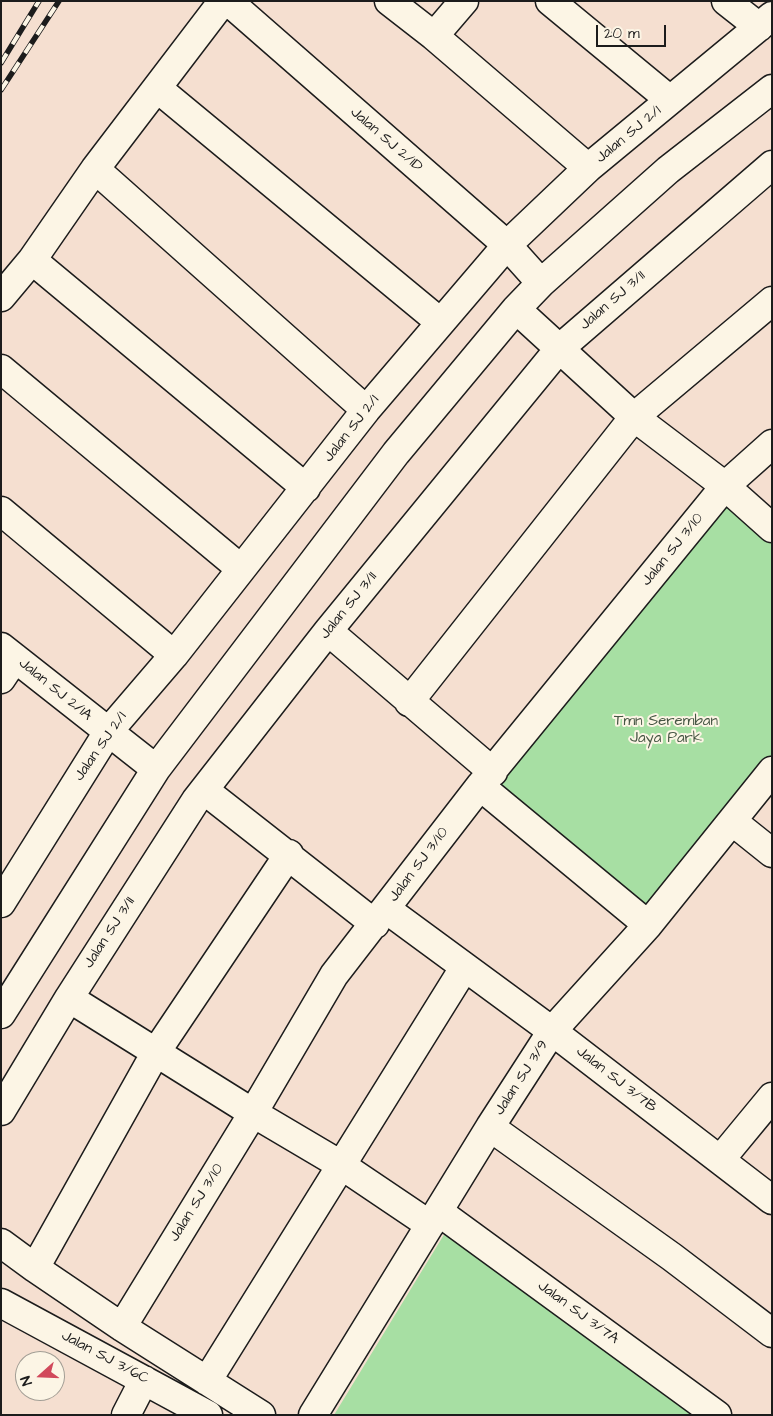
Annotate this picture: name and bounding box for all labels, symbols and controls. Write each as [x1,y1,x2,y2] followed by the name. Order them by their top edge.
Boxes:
[598,15,668,47] scale bar
[604,23,640,44] text: 20 m
[593,102,665,168] street label: Jalan SJ 2/1
[346,104,426,176] street label: Jalan SJ 2/1D
[577,268,649,334] street label: Jalan SJ 3/11
[320,392,384,466] street label: Jalan SJ 2/1
[638,510,708,590] street label: Jalan SJ 3/10
[317,569,381,643] street label: Jalan SJ 3/11
[15,655,95,725] street label: Jalan SJ 2/1A
[71,709,131,785] street label: Jalan SJ 2/1
[614,713,718,748] park label: Tmn Seremban Jaya Park
[385,824,453,906] street label: Jalan SJ 3/10
[80,894,140,972] street label: Jalan SJ 3/11
[491,1037,553,1119] street label: Jalan SJ 3/9
[572,1043,660,1117] street label: Jalan SJ 3/7B
[166,1161,228,1245] street label: Jalan SJ 3/10
[534,1278,622,1348] street label: Jalan SJ 3/7A
[58,1327,152,1389] street label: Jalan SJ 3/6C
[15,1351,65,1401] north arrow
[16,1373,38,1388] text: N

